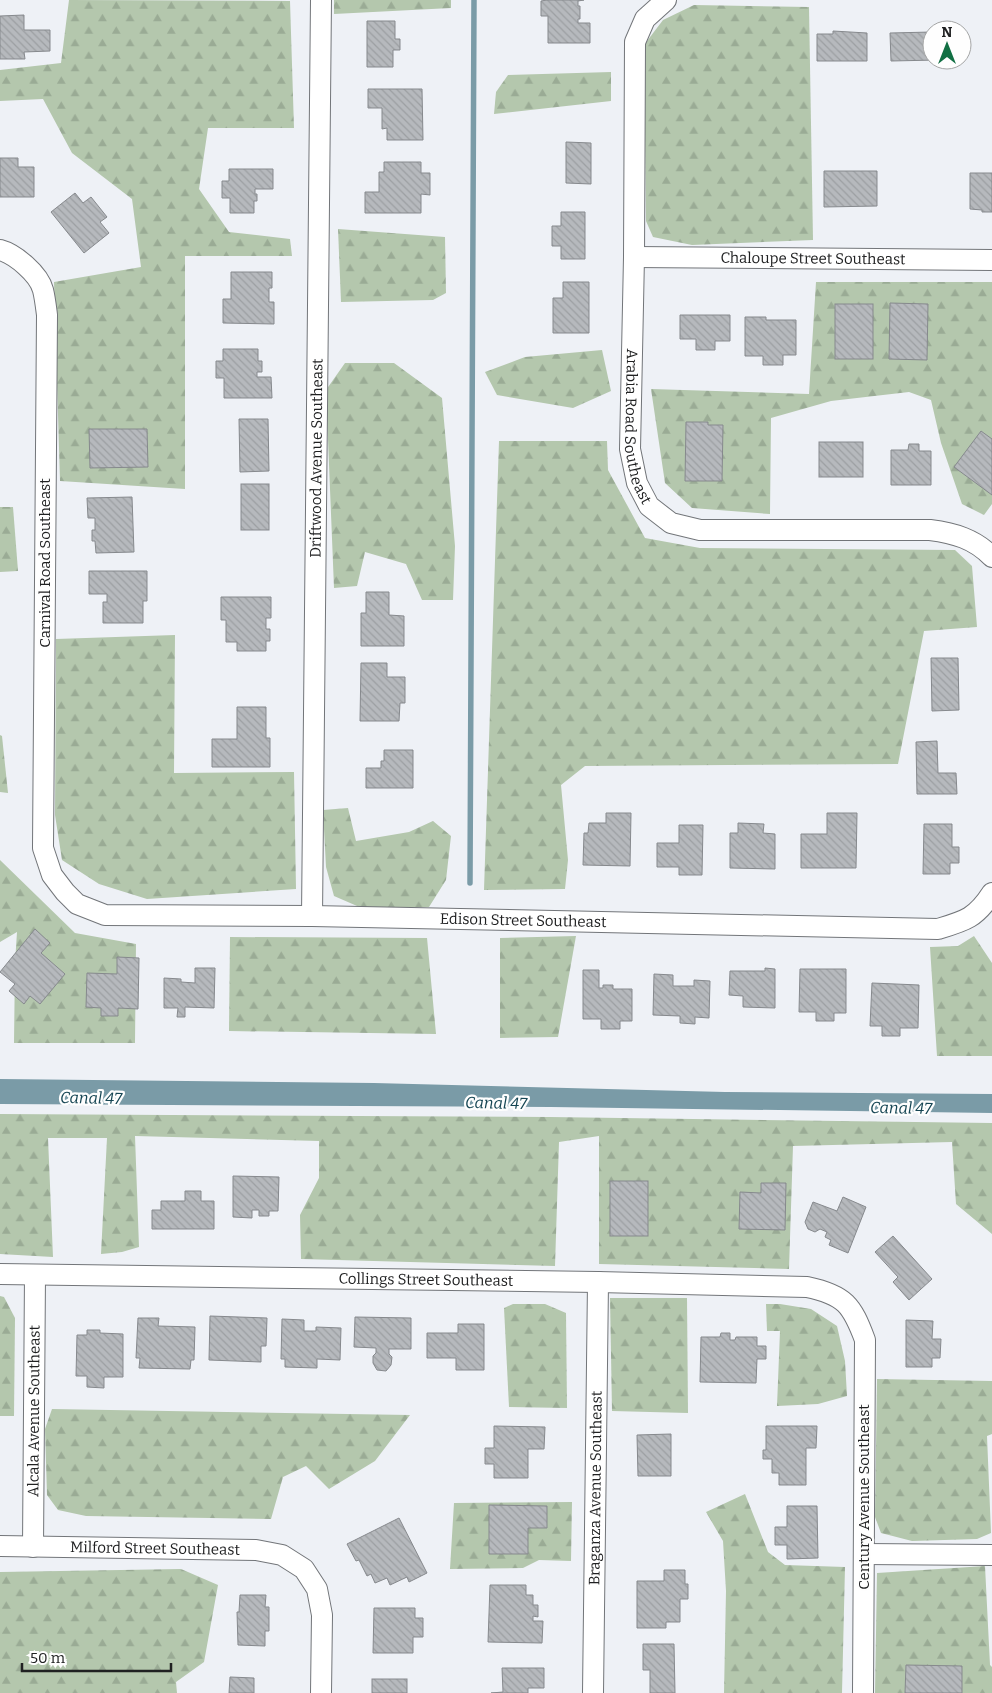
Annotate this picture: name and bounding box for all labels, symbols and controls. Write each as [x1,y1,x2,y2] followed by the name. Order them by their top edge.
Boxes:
[922,20,972,70] north arrow
[942,24,953,41] text: N
[720,249,906,268] street label: Chaloupe Street Southeast
[620,349,656,508] street label: Arabia Road Southeast
[307,358,326,558] street label: Driftwood Avenue Southeast
[36,478,54,648] street label: Carnival Road Southeast
[440,910,607,931] street label: Edison Street Southeast
[60,1088,123,1108] water label: Canal 47
[465,1093,528,1113] water label: Canal 47
[870,1098,933,1118] water label: Canal 47
[338,1270,514,1290] street label: Collings Street Southeast
[24,1324,44,1497] street label: Alcala Avenue Southeast
[585,1390,606,1585] street label: Braganza Avenue Southeast
[855,1404,873,1590] street label: Century Avenue Southeast
[70,1538,241,1559] street label: Milford Street Southeast
[22,1640,171,1672] scale bar
[30,1649,66,1667] text: 50 m

